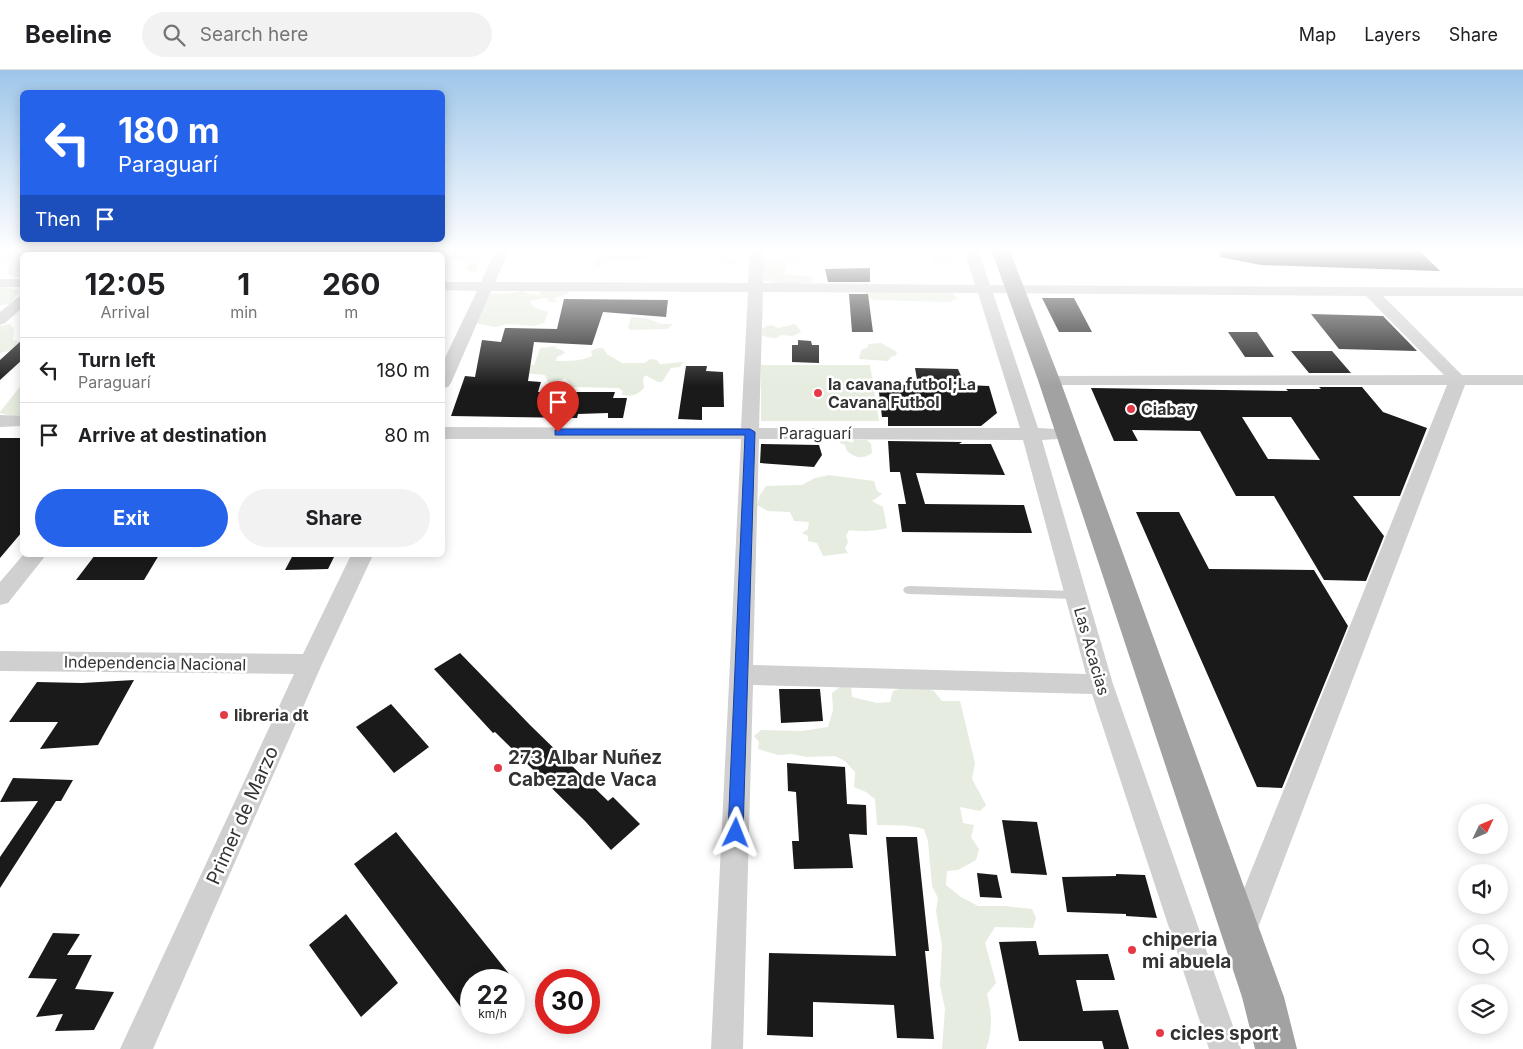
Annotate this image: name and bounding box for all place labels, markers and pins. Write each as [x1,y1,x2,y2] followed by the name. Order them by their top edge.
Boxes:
[828,374,976,412] place label: la cavana futbol;La Cavana Futbol
[537,381,579,432] pin
[812,387,824,399] marker: la cavana futbol;La Cavana Futbol
[1141,399,1196,419] place label: Ciabay
[1125,403,1137,415] marker: Ciabay
[234,705,309,725] place label: libreria dt
[218,709,230,721] marker: libreria dt
[508,746,662,791] place label: 273 Albar Nuñez Cabeza de Vaca
[492,762,504,774] marker: 273 Albar Nuñez Cabeza de Vaca
[1142,928,1231,973] place label: chiperia mi abuela
[1126,944,1138,956] marker: chiperia mi abuela
[1170,1022,1278,1045] place label: cicles sport
[1154,1027,1166,1039] marker: cicles sport

